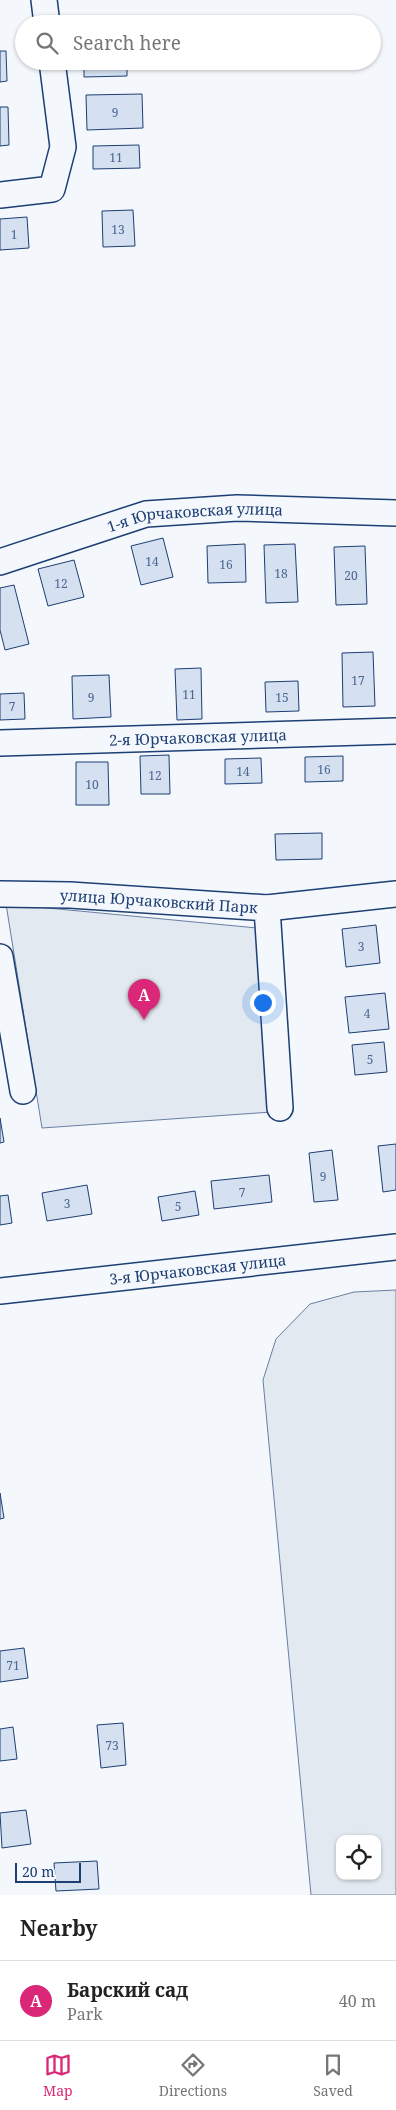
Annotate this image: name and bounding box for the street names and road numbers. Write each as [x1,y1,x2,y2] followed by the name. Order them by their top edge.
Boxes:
[104,498,283,536] street label: 1-я Юрчаковская улица
[109,724,287,750] street label: 2-я Юрчаковская улица
[60,885,259,917] street label: улица Юрчаковский Парк
[108,1249,287,1289] street label: 3-я Юрчаковская улица

